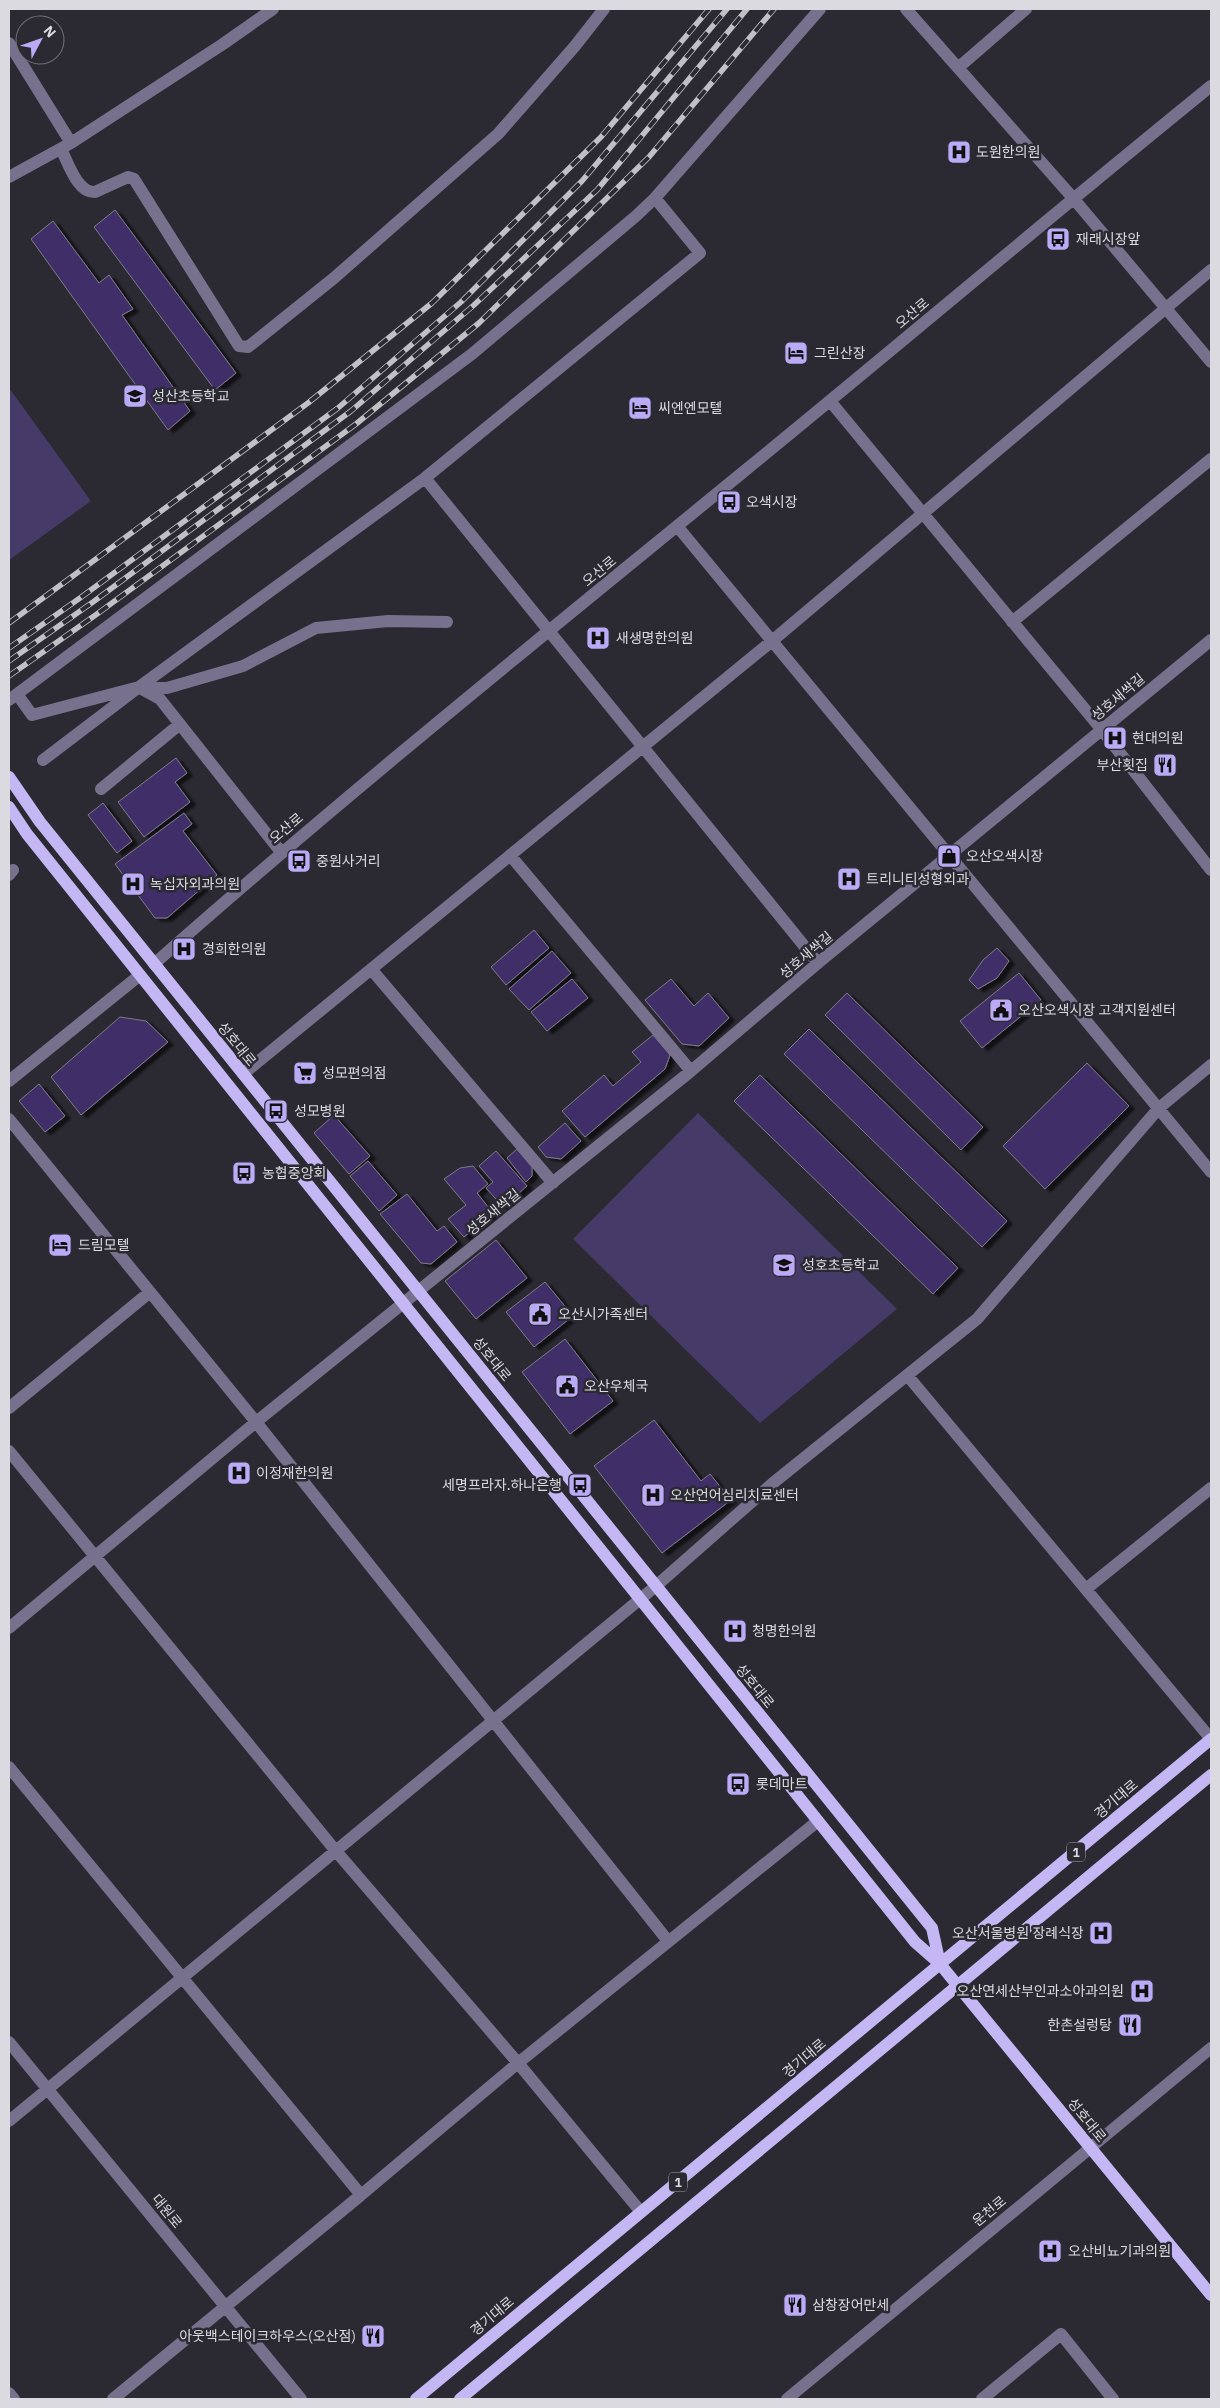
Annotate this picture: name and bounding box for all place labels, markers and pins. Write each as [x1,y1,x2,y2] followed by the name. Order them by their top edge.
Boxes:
[946,139,972,165] hospital icon: 도원한의원
[976,143,1040,161] place label: 도원한의원
[1045,226,1071,252] bus stop icon: 재래시장앞
[1076,230,1141,248] place label: 재래시장앞
[783,340,809,366] hotel icon: 그린산장
[814,344,866,362] place label: 그린산장
[122,383,148,409] school or university icon: 성산초등학교
[152,387,229,405] place label: 성산초등학교
[627,395,653,421] hotel icon: 씨엔엔모텔
[658,399,722,417] place label: 씨엔엔모텔
[716,489,742,515] bus stop icon: 오색시장
[746,493,798,511] place label: 오색시장
[585,625,611,651] hospital icon: 새생명한의원
[616,629,693,647] place label: 새생명한의원
[1102,725,1128,751] hospital icon: 현대의원
[1132,729,1184,747] place label: 현대의원
[1152,752,1178,778] restaurant icon: 부산횟집
[1096,756,1148,774] place label: 부산횟집
[936,843,962,869] shop icon: 오산오색시장
[966,847,1043,865] place label: 오산오색시장
[286,848,312,874] bus stop icon: 중원사거리
[316,852,380,870] place label: 중원사거리
[836,866,862,892] hospital icon: 트리니티성형외과
[866,870,969,888] place label: 트리니티성형외과
[120,871,146,897] hospital icon: 녹십자외과의원
[150,875,240,893] place label: 녹십자외과의원
[171,936,197,962] hospital icon: 경희한의원
[202,940,266,958] place label: 경희한의원
[988,997,1014,1023] public building icon: 오산오색시장 고객지원센터
[1018,1001,1176,1019] place label: 오산오색시장 고객지원센터
[292,1060,318,1086] supermarket icon: 성모편의점
[322,1064,386,1082] place label: 성모편의점
[263,1098,289,1124] bus stop icon: 성모병원
[294,1102,346,1120] place label: 성모병원
[231,1160,257,1186] bus stop icon: 농협중앙회
[262,1164,326,1182] place label: 농협중앙회
[47,1232,73,1258] hotel icon: 드림모텔
[78,1236,130,1254] place label: 드림모텔
[771,1252,797,1278] school or university icon: 성호초등학교
[802,1256,879,1274] place label: 성호초등학교
[527,1301,553,1327] public building icon: 오산시가족센터
[558,1305,648,1323] place label: 오산시가족센터
[554,1373,580,1399] public building icon: 오산우체국
[584,1377,649,1395] place label: 오산우체국
[226,1460,252,1486] hospital icon: 이정재한의원
[256,1464,333,1482] place label: 이정재한의원
[567,1472,593,1498] bus stop icon: 세명프라자.하나은행
[442,1476,562,1494] place label: 세명프라자.하나은행
[640,1482,666,1508] hospital icon: 오산언어심리치료센터
[670,1486,799,1504] place label: 오산언어심리치료센터
[722,1618,748,1644] hospital icon: 청명한의원
[752,1622,816,1640] place label: 청명한의원
[725,1771,751,1797] bus stop icon: 롯데마트
[756,1775,808,1793] place label: 롯데마트
[1088,1920,1114,1946] hospital icon: 오산서울병원 장례식장
[952,1924,1084,1942] place label: 오산서울병원 장례식장
[1129,1978,1155,2004] hospital icon: 오산연세산부인과소아과의원
[957,1982,1124,2000] place label: 오산연세산부인과소아과의원
[1117,2012,1143,2038] restaurant icon: 한촌설렁탕
[1048,2016,1112,2034] place label: 한촌설렁탕
[1037,2238,1063,2264] hospital icon: 오산비뇨기과의원
[1068,2242,1171,2260] place label: 오산비뇨기과의원
[782,2292,808,2318] restaurant icon: 삼창장어만세
[812,2296,889,2314] place label: 삼창장어만세
[360,2323,386,2349] restaurant icon: 아웃백스테이크하우스(오산점)
[179,2327,356,2345] place label: 아웃백스테이크하우스(오산점)

